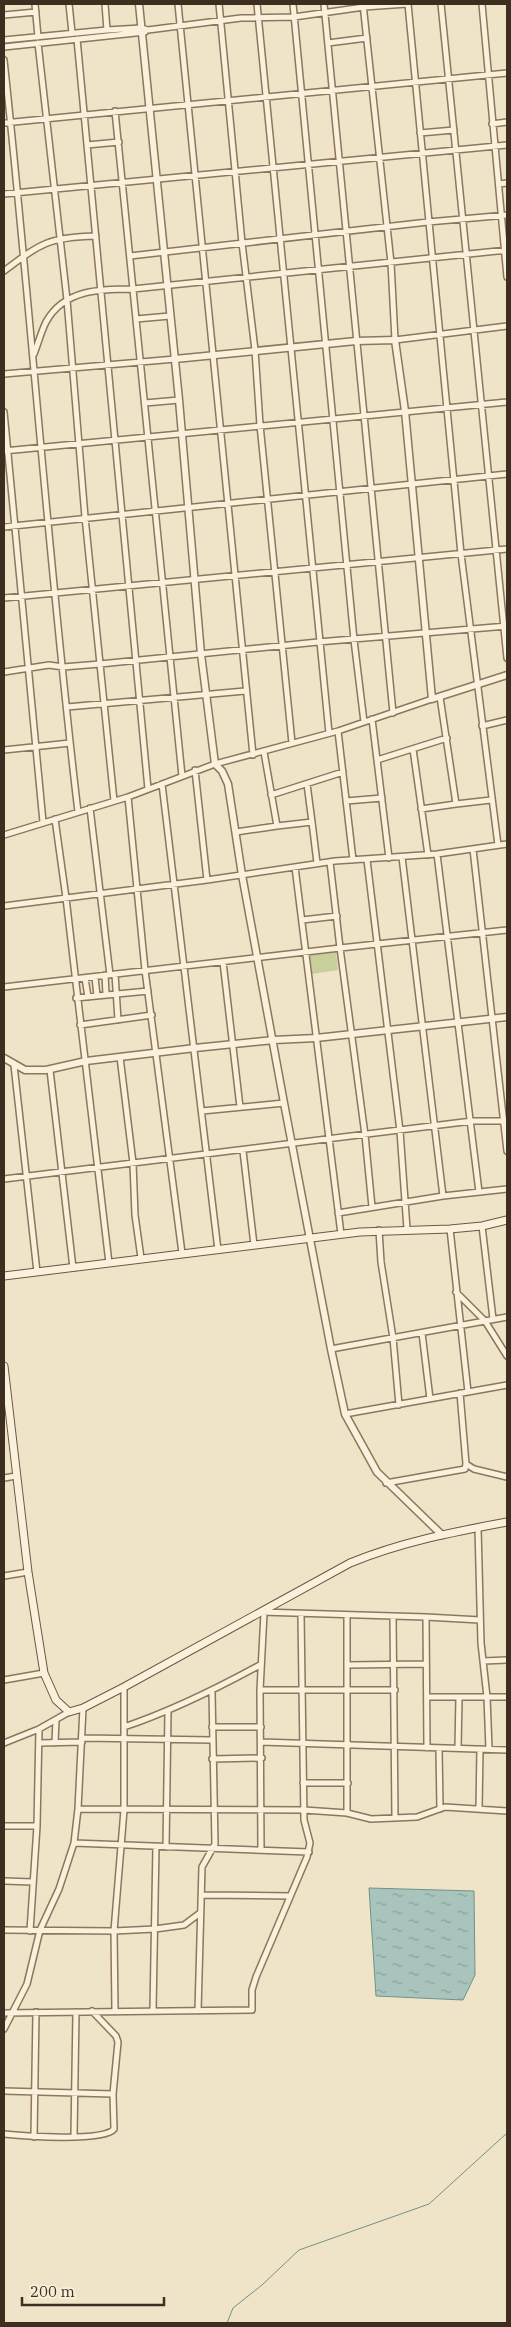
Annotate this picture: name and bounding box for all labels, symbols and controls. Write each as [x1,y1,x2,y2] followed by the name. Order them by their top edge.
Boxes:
[22,2274,165,2306] scale bar
[30,2282,75,2301] text: 200 m

